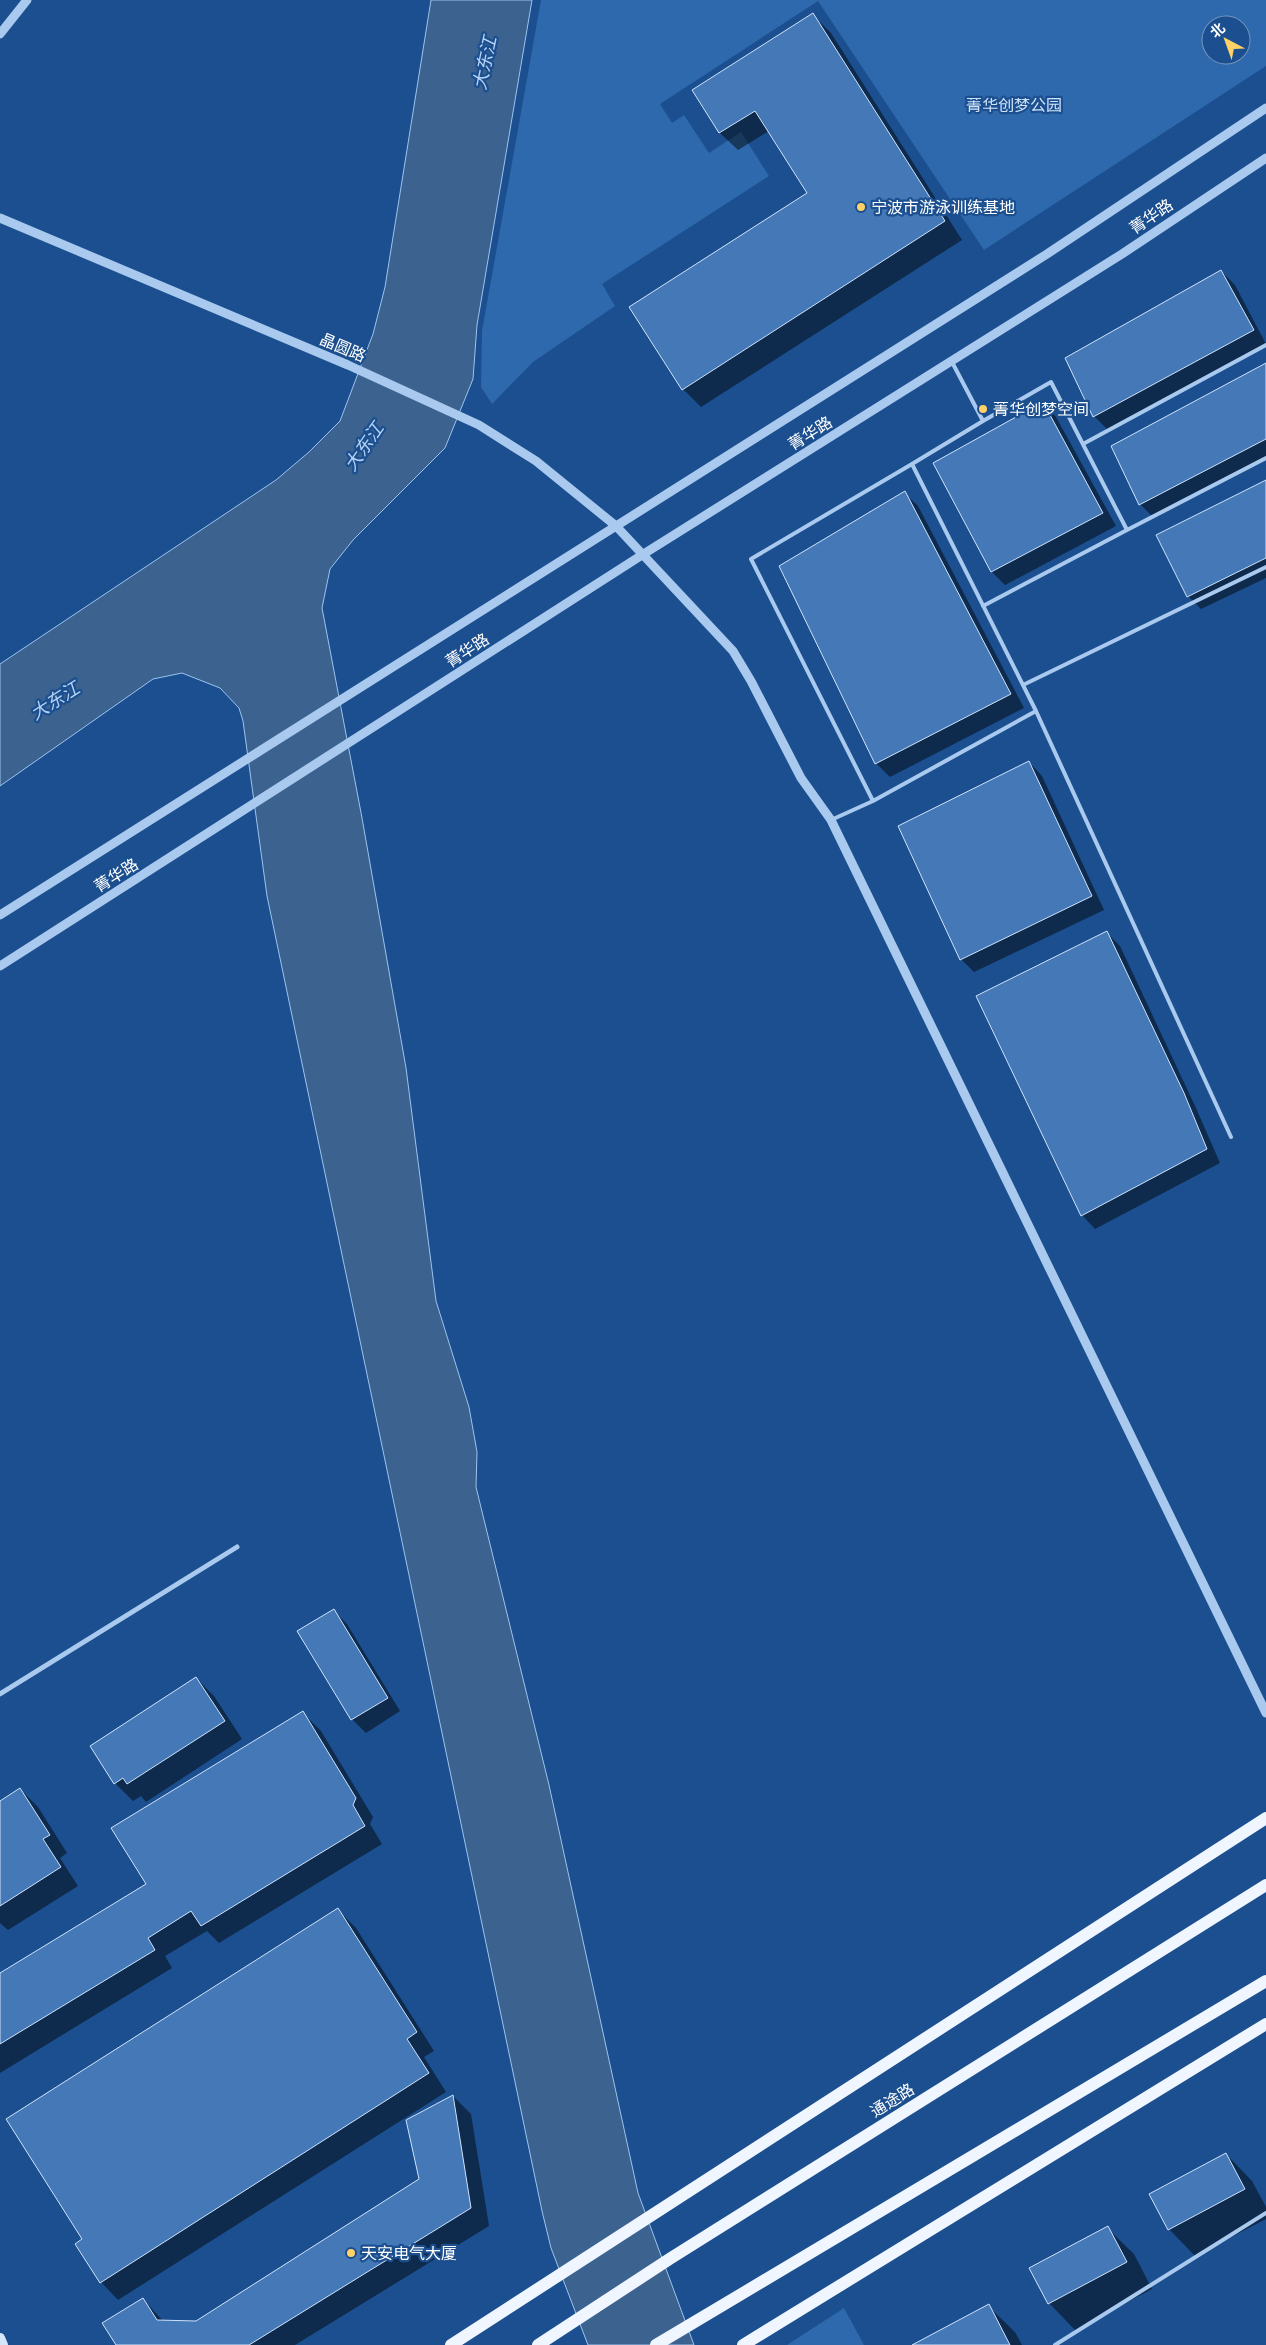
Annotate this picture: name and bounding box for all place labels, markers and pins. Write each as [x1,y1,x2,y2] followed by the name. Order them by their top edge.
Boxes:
[871,198,1015,217] place label: 宁波市游泳训练基地
[855,201,867,213] marker: 宁波市游泳训练基地
[993,400,1089,419] place label: 菁华创梦空间
[977,403,989,415] marker: 菁华创梦空间
[361,2244,457,2263] place label: 天安电气大厦
[345,2247,357,2259] marker: 天安电气大厦

